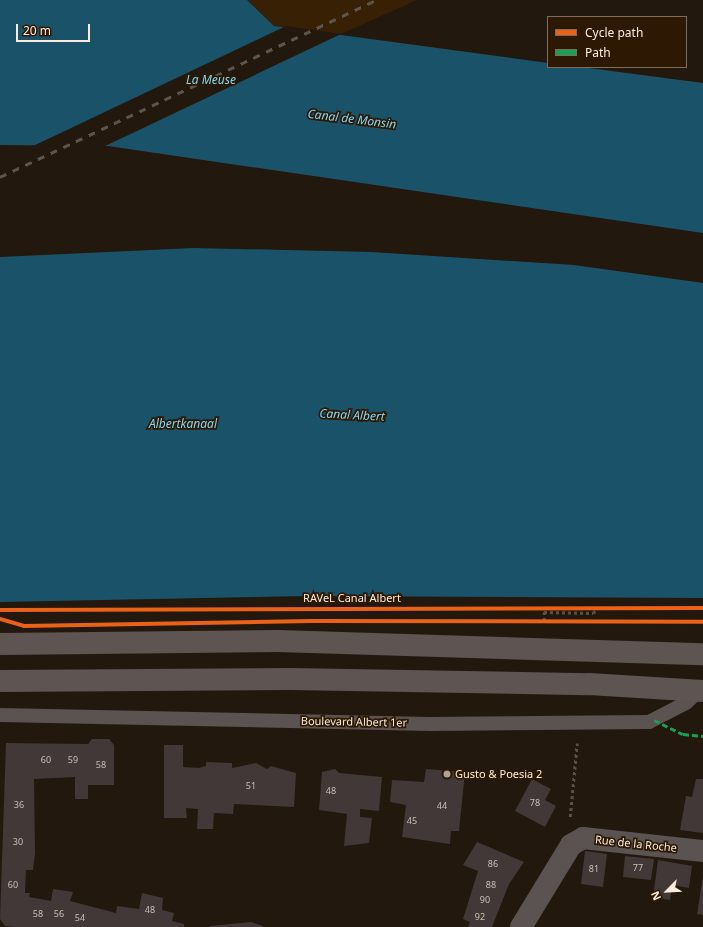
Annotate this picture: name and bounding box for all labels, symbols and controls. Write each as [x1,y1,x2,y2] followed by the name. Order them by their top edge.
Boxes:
[18,16,92,42] scale bar
[547,16,687,68] legend
[23,22,51,39] text: 20 m
[585,24,643,41] text: Cycle path
[585,44,611,61] text: Path
[186,73,236,87] water label: La Meuse
[307,106,397,132] water label: Canal de Monsin
[319,406,385,424] water label: Canal Albert
[149,417,217,431] water label: Albertkanaal
[303,591,401,605] street label: RAVeL Canal Albert
[301,714,407,730] street label: Boulevard Albert 1er
[41,755,51,765] house number: 60
[68,755,78,765] house number: 59
[96,760,106,770] house number: 58
[455,767,542,781] place label: Gusto & Poesia 2
[442,769,452,779] marker: Gusto & Poesia 2
[246,781,256,791] house number: 51
[326,786,336,796] house number: 48
[530,798,540,808] house number: 78
[14,800,24,810] house number: 36
[437,801,447,811] house number: 44
[407,816,417,826] house number: 45
[594,833,678,855] street label: Rue de la Roche
[13,837,23,847] house number: 30
[488,859,498,869] house number: 86
[633,863,643,873] house number: 77
[589,864,599,874] house number: 81
[647,871,687,911] north arrow
[8,880,18,890] house number: 60
[486,880,496,890] house number: 88
[647,889,664,903] text: N
[480,895,490,905] house number: 90
[145,905,155,915] house number: 48
[33,909,43,919] house number: 58
[54,909,64,919] house number: 56
[475,912,485,922] house number: 92
[75,913,85,923] house number: 54

